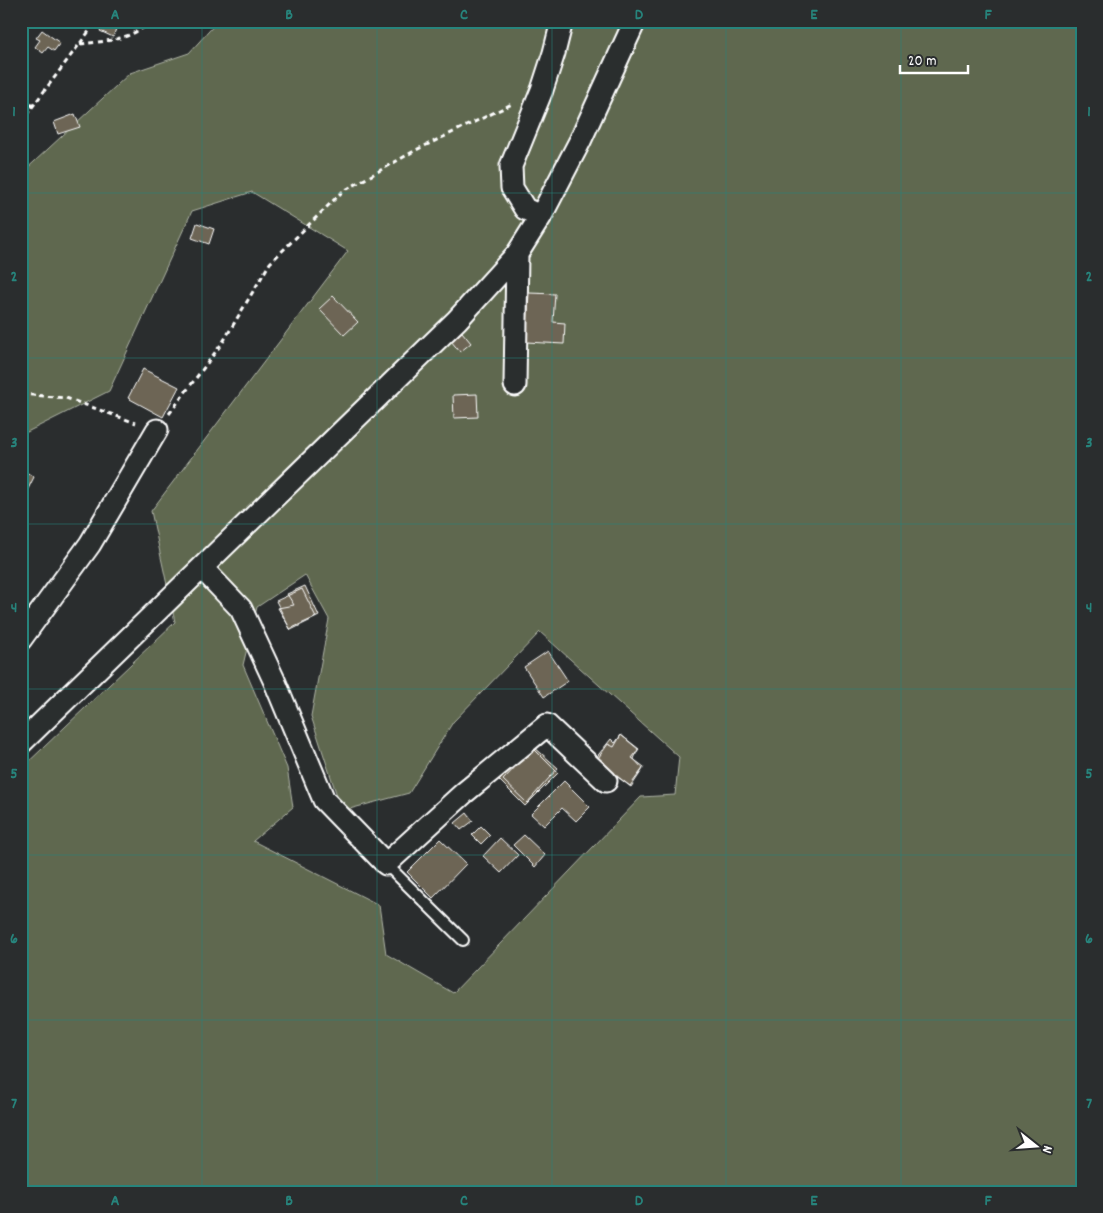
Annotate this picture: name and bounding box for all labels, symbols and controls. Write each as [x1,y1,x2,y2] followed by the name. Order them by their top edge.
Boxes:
[111,4,120,27] text: A
[285,4,293,27] text: B
[460,4,468,27] text: C
[635,4,644,27] text: D
[810,4,818,27] text: E
[984,4,992,27] text: F
[900,42,968,74] scale bar
[908,51,936,73] text: 20 m
[12,101,16,124] text: 1
[1087,101,1091,124] text: 1
[11,266,18,289] text: 2
[1086,266,1093,289] text: 2
[10,432,18,455] text: 3
[1085,432,1093,455] text: 3
[11,597,17,620] text: 4
[1086,597,1092,620] text: 4
[10,763,18,786] text: 5
[1085,763,1093,786] text: 5
[10,928,18,951] text: 6
[1085,928,1093,951] text: 6
[11,1093,17,1116] text: 7
[1086,1093,1092,1116] text: 7
[1010,1120,1060,1170] north arrow
[1036,1143,1057,1156] text: N
[111,1190,120,1213] text: A
[285,1190,293,1213] text: B
[460,1190,468,1213] text: C
[635,1190,644,1213] text: D
[810,1190,818,1213] text: E
[984,1190,992,1213] text: F

